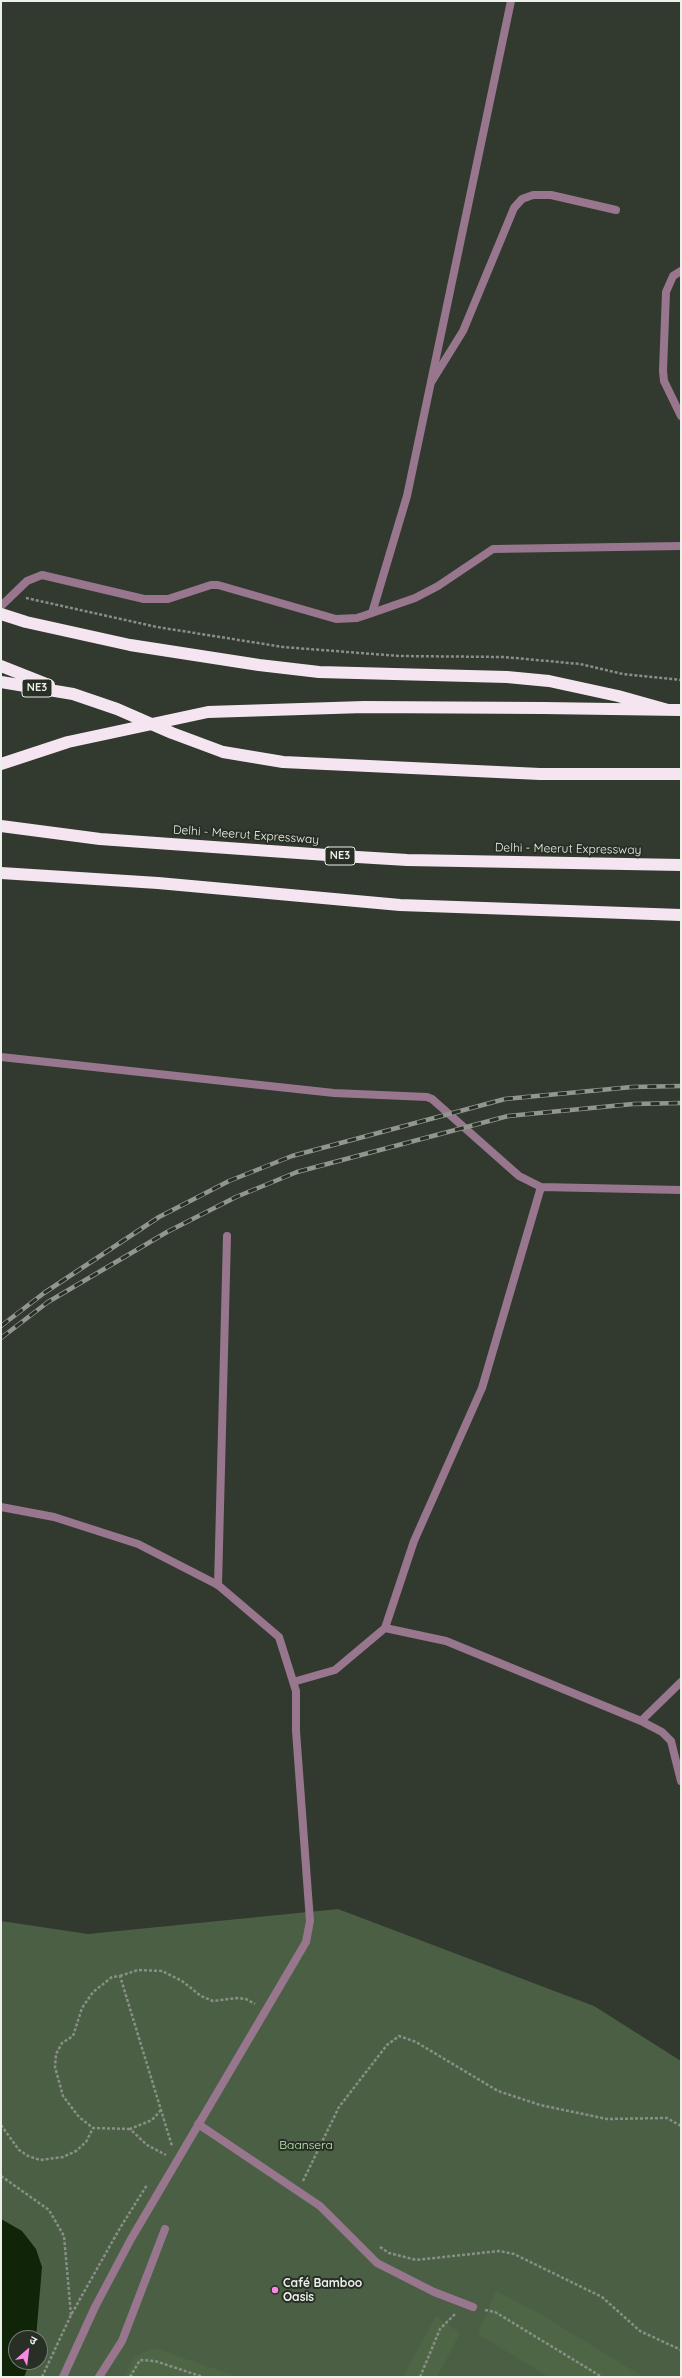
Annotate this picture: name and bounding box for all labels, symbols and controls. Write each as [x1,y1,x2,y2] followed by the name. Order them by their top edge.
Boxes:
[22,679,52,697] road number: NE3
[172,823,320,847] street label: Delhi - Meerut Expressway
[495,841,641,857] street label: Delhi - Meerut Expressway
[325,847,355,865] road number: NE3
[279,2138,333,2152] park label: Baansera
[283,2276,362,2304] place label: Café Bamboo Oasis
[270,2285,280,2295] marker: Café Bamboo Oasis
[8,2330,48,2370] north arrow
[27,2333,39,2348] text: उ

